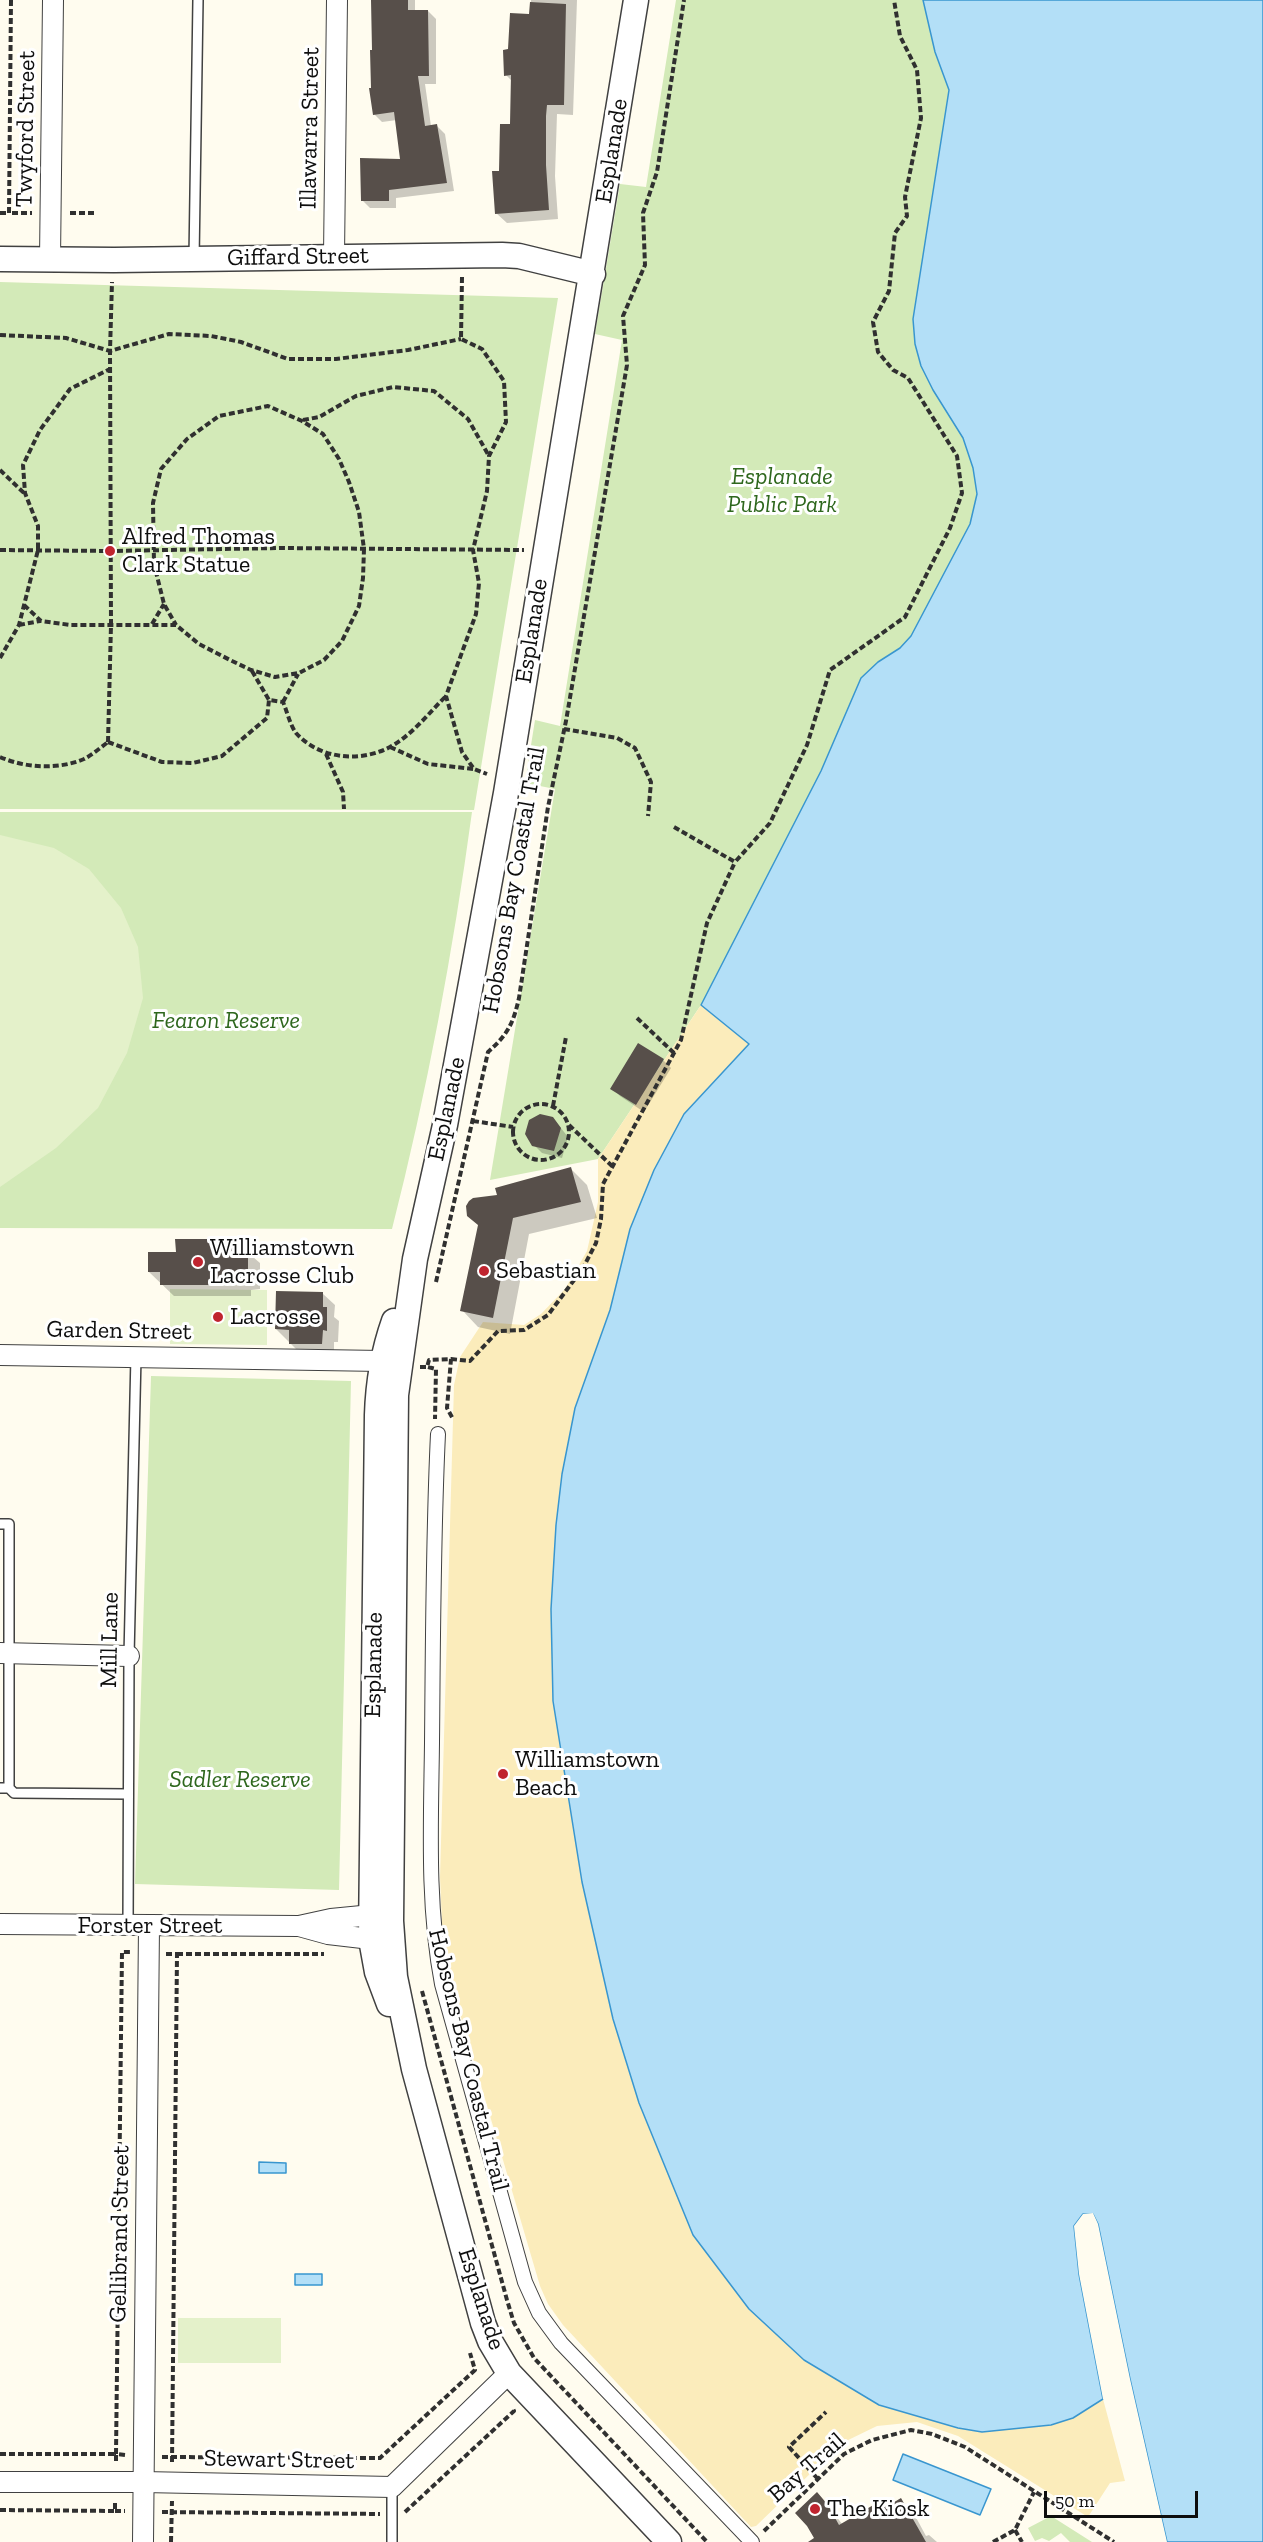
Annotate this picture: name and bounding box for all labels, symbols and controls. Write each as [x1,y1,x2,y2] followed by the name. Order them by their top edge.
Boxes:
[294,47,326,209] street label: Illawarra Street
[10,50,42,208] street label: Twyford Street
[590,97,634,205] street label: Esplanade
[227,241,369,273] street label: Giffard Street
[727,463,837,519] park label: Esplanade Public Park
[122,523,275,579] place label: Alfred Thomas Clark Statue
[103,544,117,558] marker: Alfred Thomas Clark Statue
[510,577,554,685] street label: Esplanade
[476,745,552,1015] street label: Hobsons Bay Coastal Trail
[152,1007,300,1035] park label: Fearon Reserve
[422,1054,472,1164] street label: Esplanade
[210,1234,354,1290] place label: Williamstown Lacrosse Club
[191,1255,205,1269] marker: Williamstown Lacrosse Club
[496,1257,596,1285] place label: Sebastian
[477,1264,491,1278] marker: Sebastian
[230,1303,320,1331] place label: Lacrosse
[211,1310,225,1324] marker: Lacrosse
[46,1315,192,1347] street label: Garden Street
[95,1592,125,1688] street label: Mill Lane
[359,1612,389,1718] street label: Esplanade
[515,1746,659,1802] place label: Williamstown Beach
[169,1766,311,1794] park label: Sadler Reserve
[496,1767,510,1781] marker: Williamstown Beach
[78,1912,222,1940] street label: Forster Street
[421,1925,515,2195] street label: Hobsons Bay Coastal Trail
[104,2145,136,2323] street label: Gellibrand Street
[451,2244,511,2354] street label: Esplanade
[763,2427,851,2509] street label: Bay Trail
[204,2444,354,2476] street label: Stewart Street
[1047,2479,1202,2517] scale bar
[1055,2490,1094,2512] text: 50 m
[827,2495,929,2523] place label: The Kiosk
[808,2502,822,2516] marker: The Kiosk

